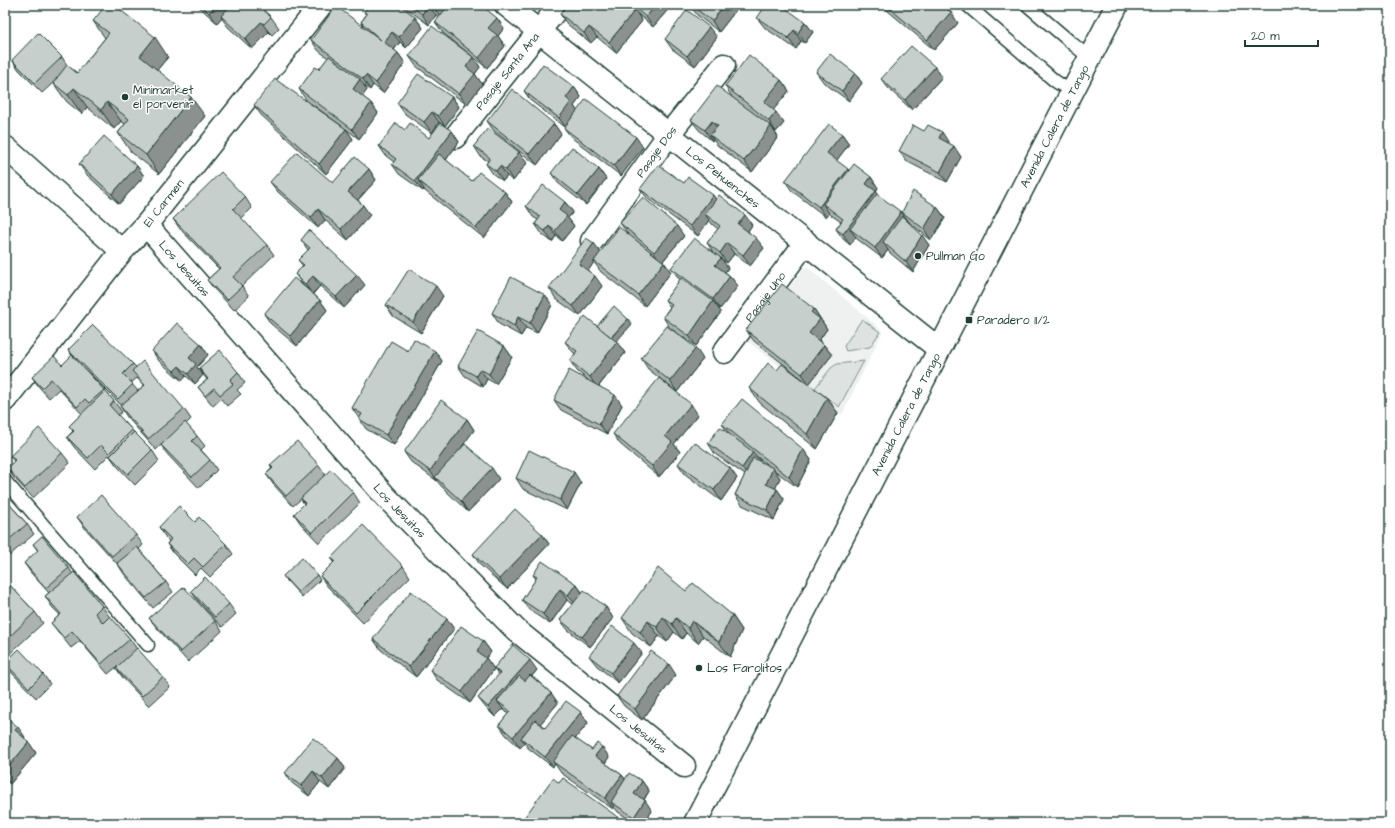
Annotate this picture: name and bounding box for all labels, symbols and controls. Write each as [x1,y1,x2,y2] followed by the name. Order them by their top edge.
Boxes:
[1245,22,1318,48] scale bar
[1251,28,1280,45] text: 20 m
[471,29,543,114] street label: Pasaje Santa Ana
[1016,62,1093,191] street label: Avenida Calera de Tango
[133,82,194,113] place label: Minimarket el porvenir
[120,92,130,102] marker: Minimarket el porvenir
[632,122,681,181] street label: Pasaje Dos
[682,142,764,212] street label: Los Pehuenches
[139,175,188,231] street label: El Carmen
[155,237,214,300] street label: Los Jesuitas
[926,248,985,265] place label: Pullman Go
[913,251,923,261] marker: Pullman Go
[741,268,790,325] street label: Pasaje Uno
[977,312,1050,329] place label: Paradero 11/2
[964,315,974,325] marker: Paradero 11/2
[867,350,945,478] street label: Avenida Calera de Tango
[369,480,430,542] street label: Los Jesuitas
[707,660,782,677] place label: Los Farolitos
[694,663,704,673] marker: Los Farolitos
[606,700,671,757] street label: Los Jesuitas

